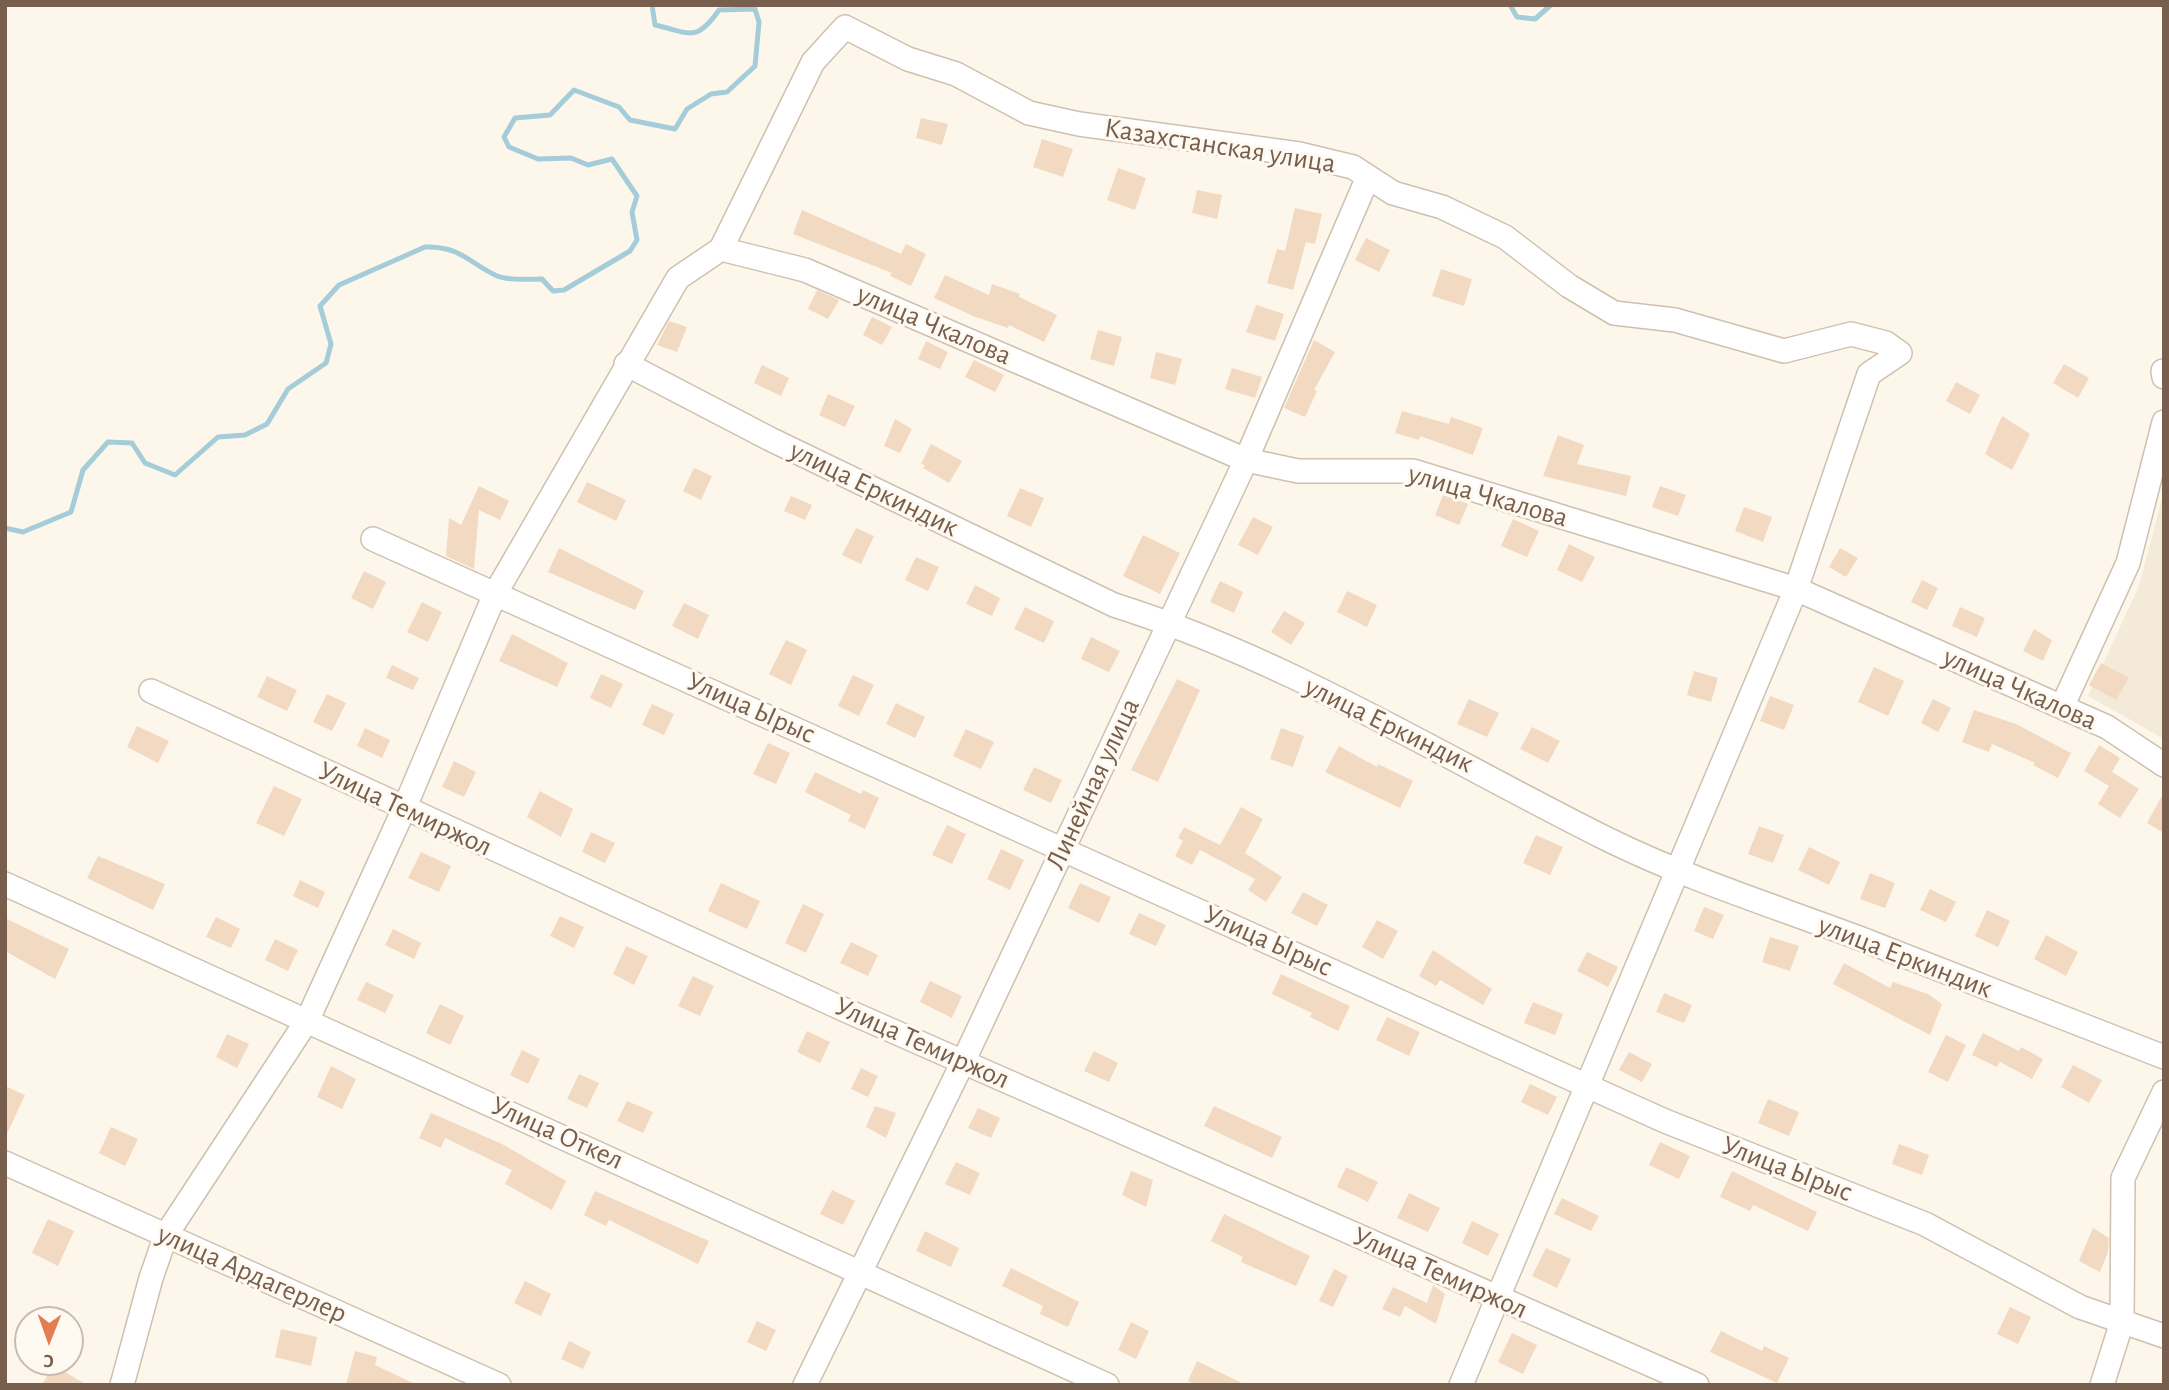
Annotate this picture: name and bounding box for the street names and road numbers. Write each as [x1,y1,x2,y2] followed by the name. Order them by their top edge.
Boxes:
[1102,111,1338,181] street label: Казахстанская улица
[852,277,1016,373] street label: улица Чкалова
[784,434,964,544] street label: улица Еркиндик
[1404,457,1572,535] street label: улица Чкалова
[1938,640,2102,738] street label: улица Чкалова
[681,665,821,751] street label: Улица Ырыс
[1299,670,1479,780] street label: улица Еркиндик
[1039,693,1147,875] street label: Линейная улица
[313,754,497,864] street label: Улица Темиржол
[1198,898,1338,984] street label: Улица Ырыс
[1813,908,1997,1006] street label: улица Еркиндик
[829,989,1015,1097] street label: Улица Темиржол
[486,1089,628,1177] street label: Улица Откел
[1717,1129,1857,1209] street label: Улица Ырыс
[152,1217,352,1331] street label: улица Ардагерлер
[1347,1219,1533,1327] street label: Улица Темиржол

